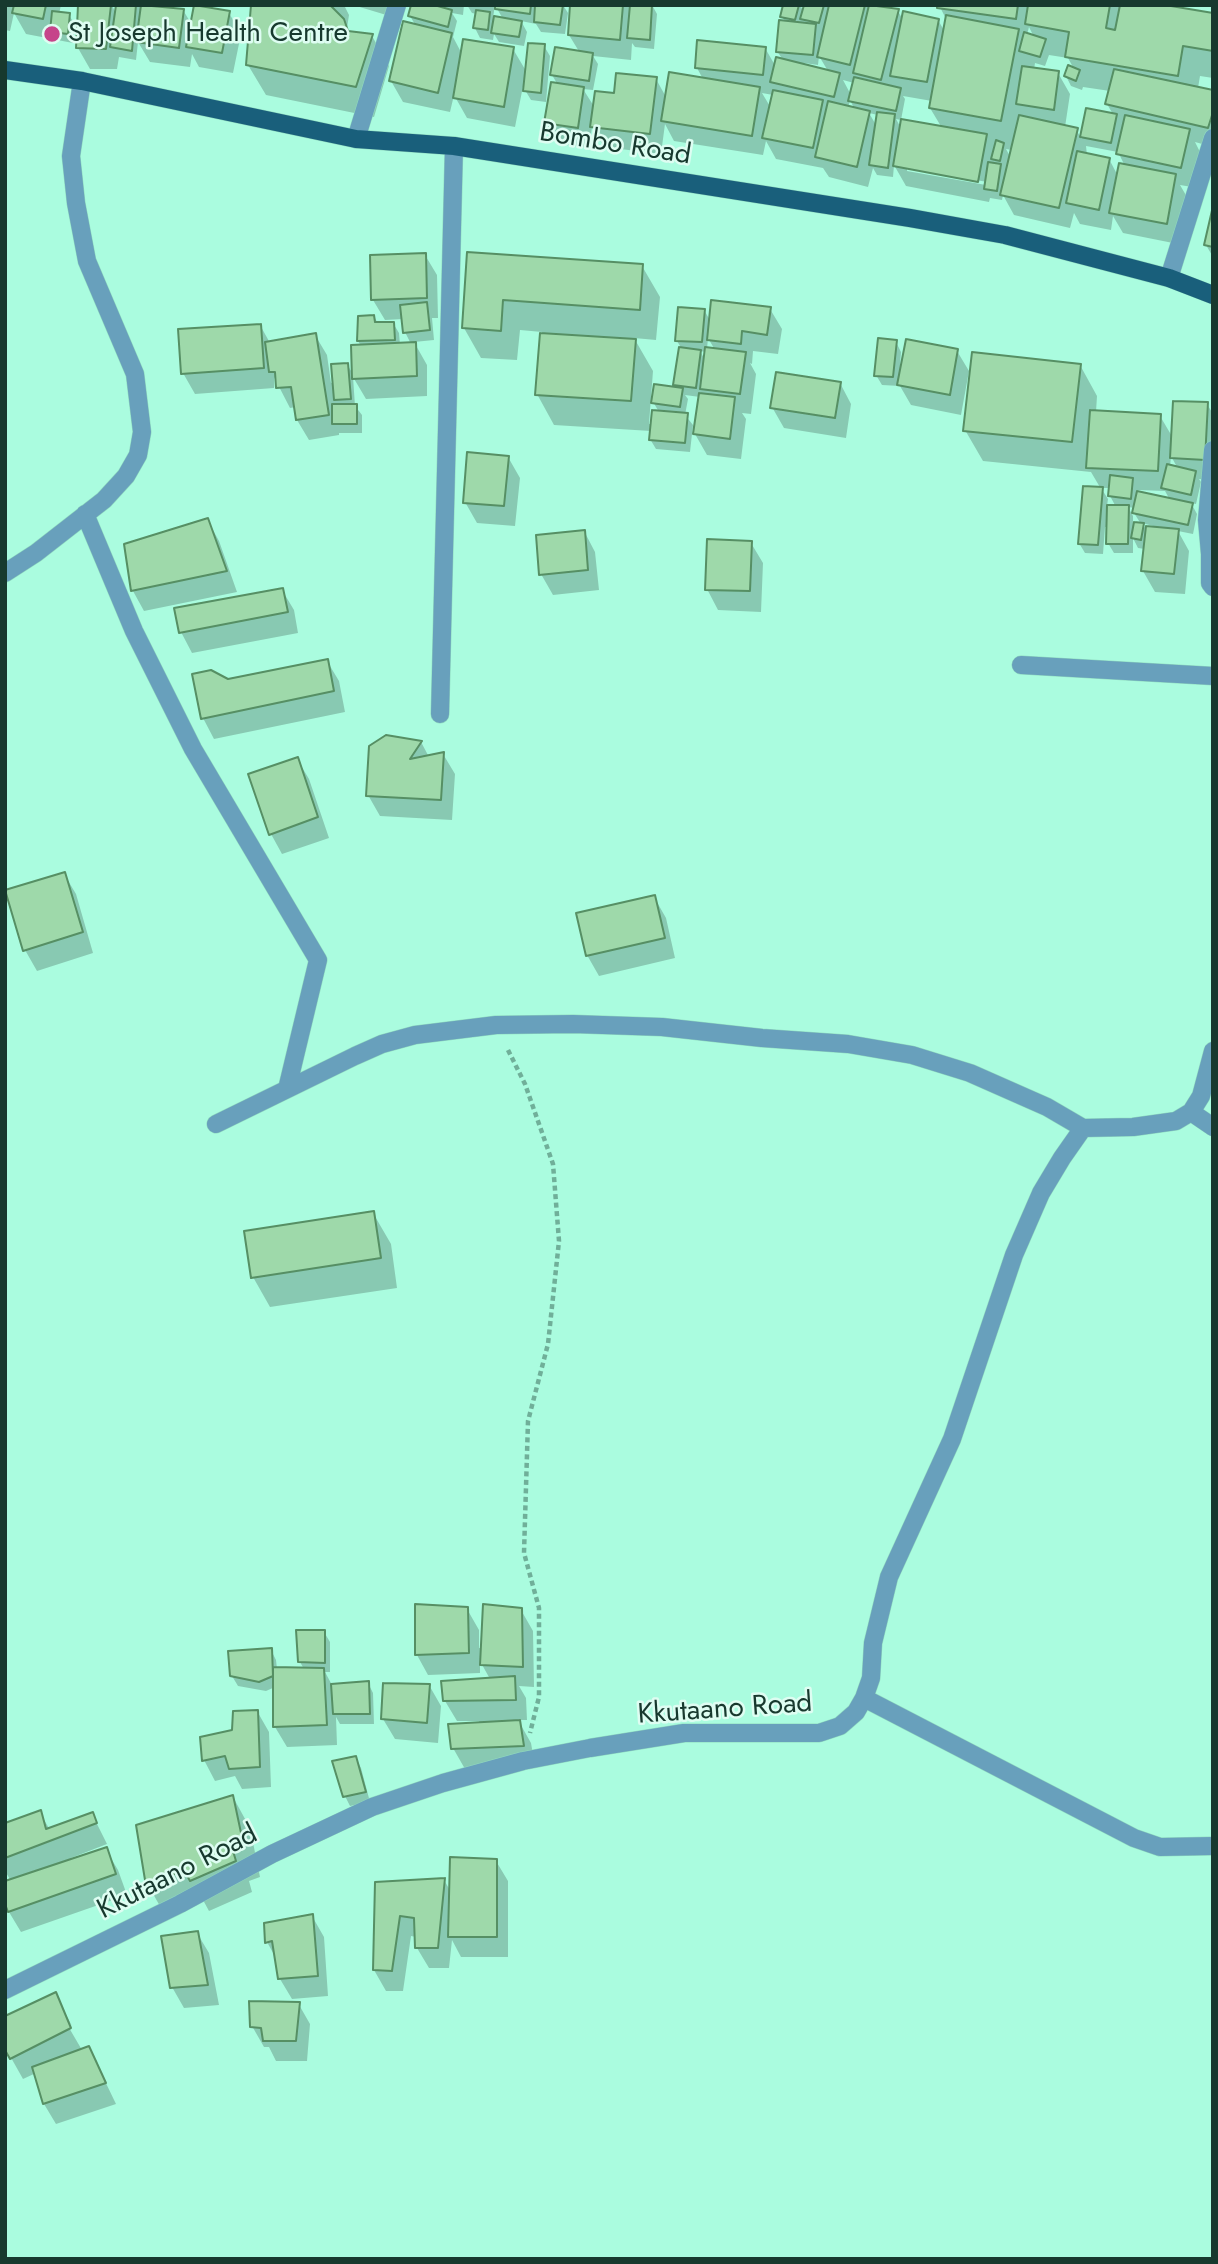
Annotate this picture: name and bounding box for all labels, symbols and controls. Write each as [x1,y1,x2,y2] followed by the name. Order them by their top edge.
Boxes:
[68,17,348,51] place label: St Joseph Health Centre
[42,24,62,44] marker: St Joseph Health Centre
[537,116,693,174] street label: Bombo Road
[637,1687,813,1733] street label: Kkutaano Road
[92,1818,264,1928] street label: Kkutaano Road

